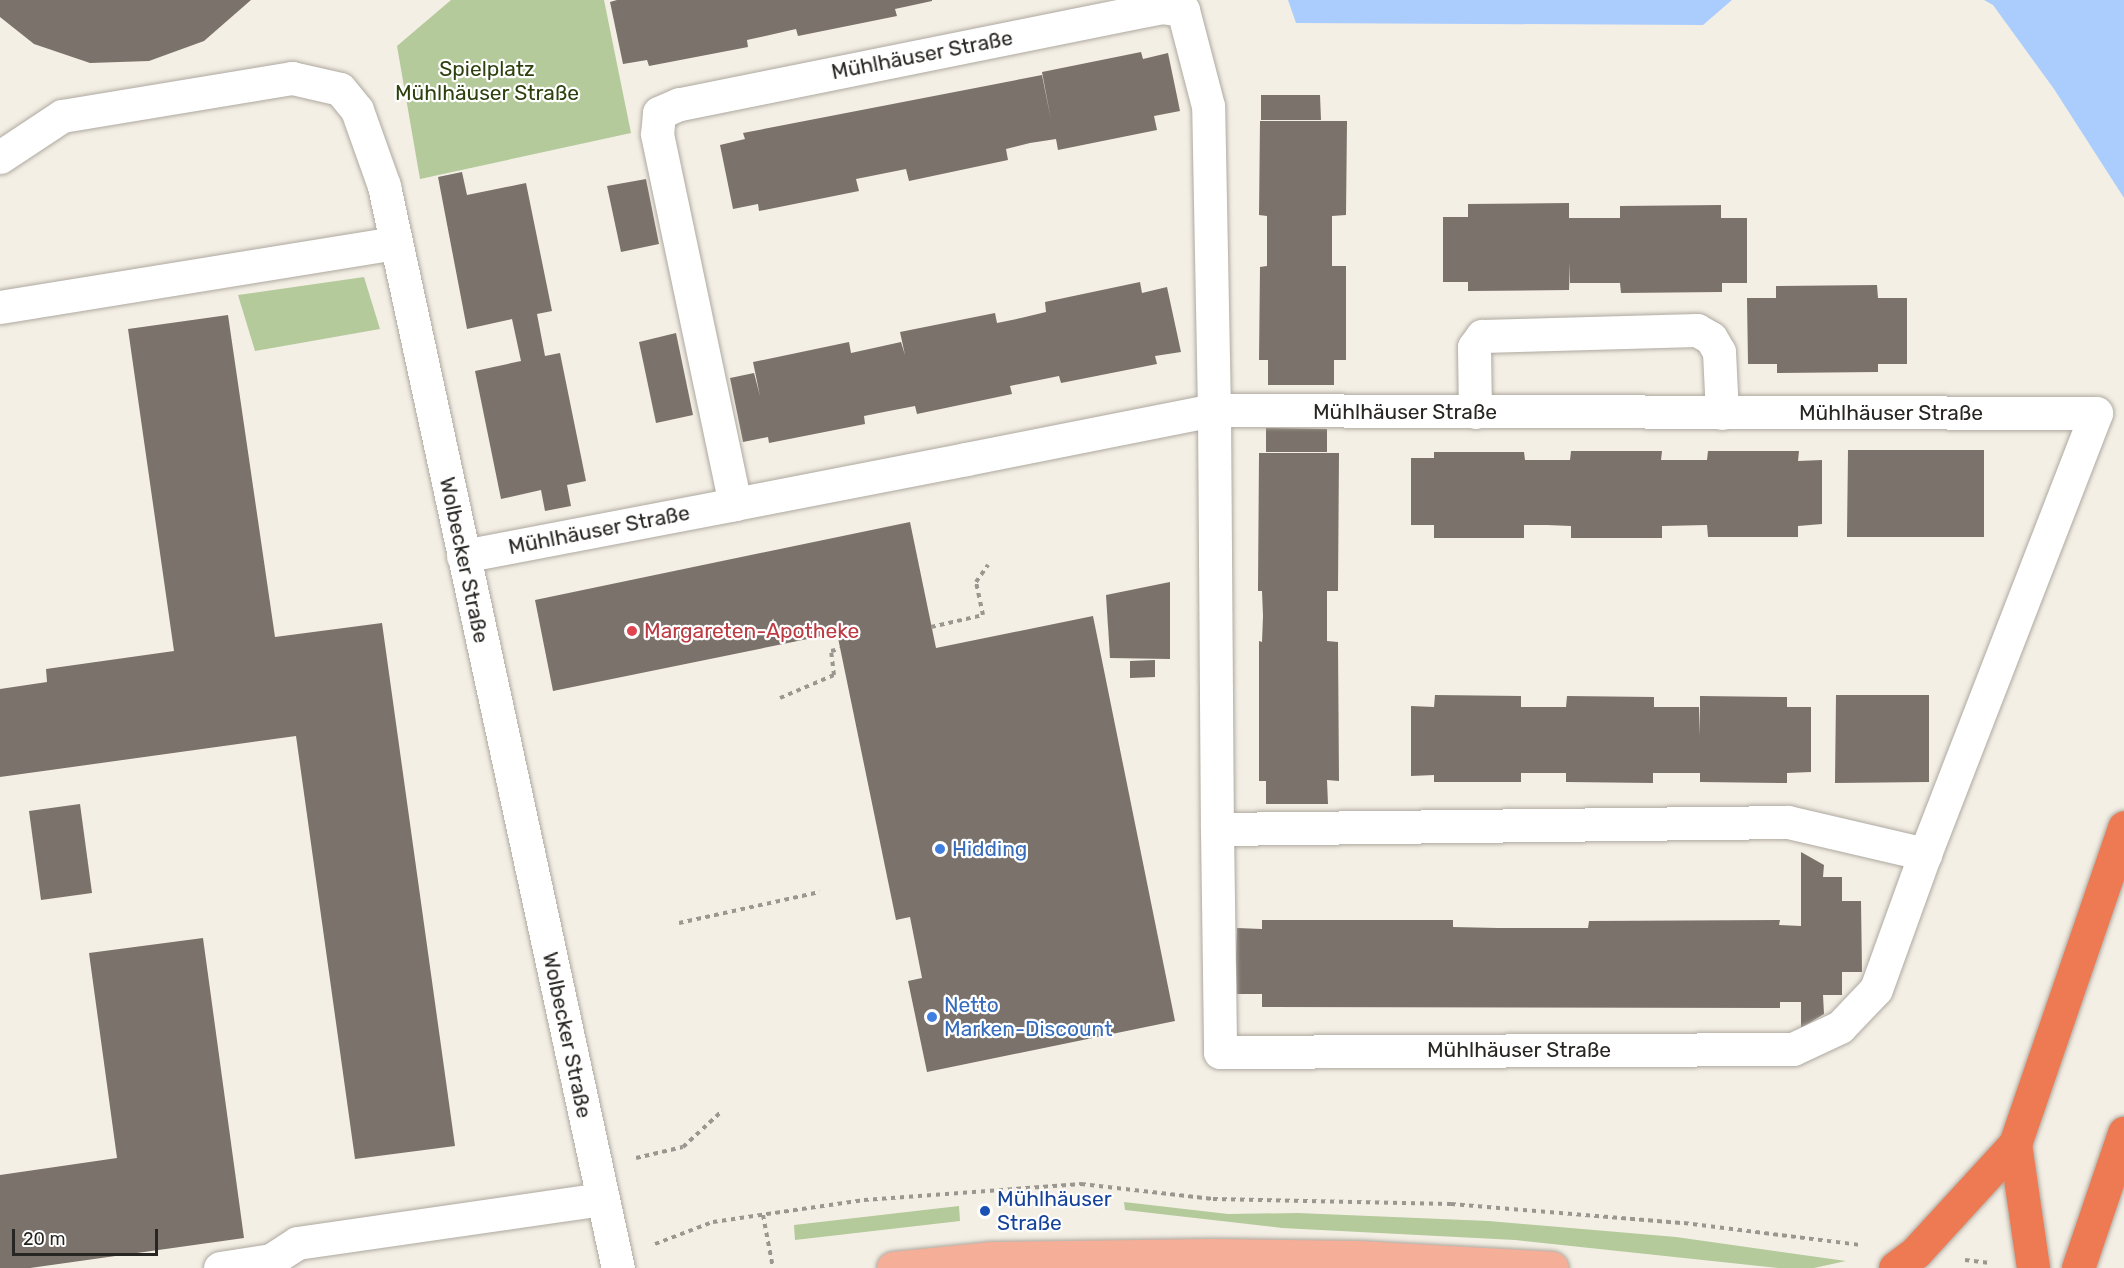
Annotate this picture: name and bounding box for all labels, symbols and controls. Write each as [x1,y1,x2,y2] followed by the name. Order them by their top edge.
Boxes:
[829,25,1015,85] street label: Mühlhäuser Straße
[395,56,579,106] park label: Spielplatz Mühlhäuser Straße
[1313,399,1497,425] street label: Mühlhäuser Straße
[1799,400,1983,426] street label: Mühlhäuser Straße
[434,475,494,645] street label: Wolbecker Straße
[506,500,692,560] street label: Mühlhäuser Straße
[644,618,859,644] place label: Margareten-Apotheke
[625,624,639,638] marker: Margareten-Apotheke
[952,836,1027,862] place label: Hidding
[933,842,947,856] marker: Hidding
[537,950,597,1120] street label: Wolbecker Straße
[944,992,1112,1042] place label: Netto Marken-Discount
[925,1010,939,1024] marker: Netto Marken-Discount
[1427,1037,1611,1063] street label: Mühlhäuser Straße
[997,1186,1112,1236] place label: Mühlhäuser Straße
[978,1204,992,1218] marker: Mühlhäuser Straße
[15,1217,160,1255] scale bar
[23,1228,65,1250] text: 20 m

